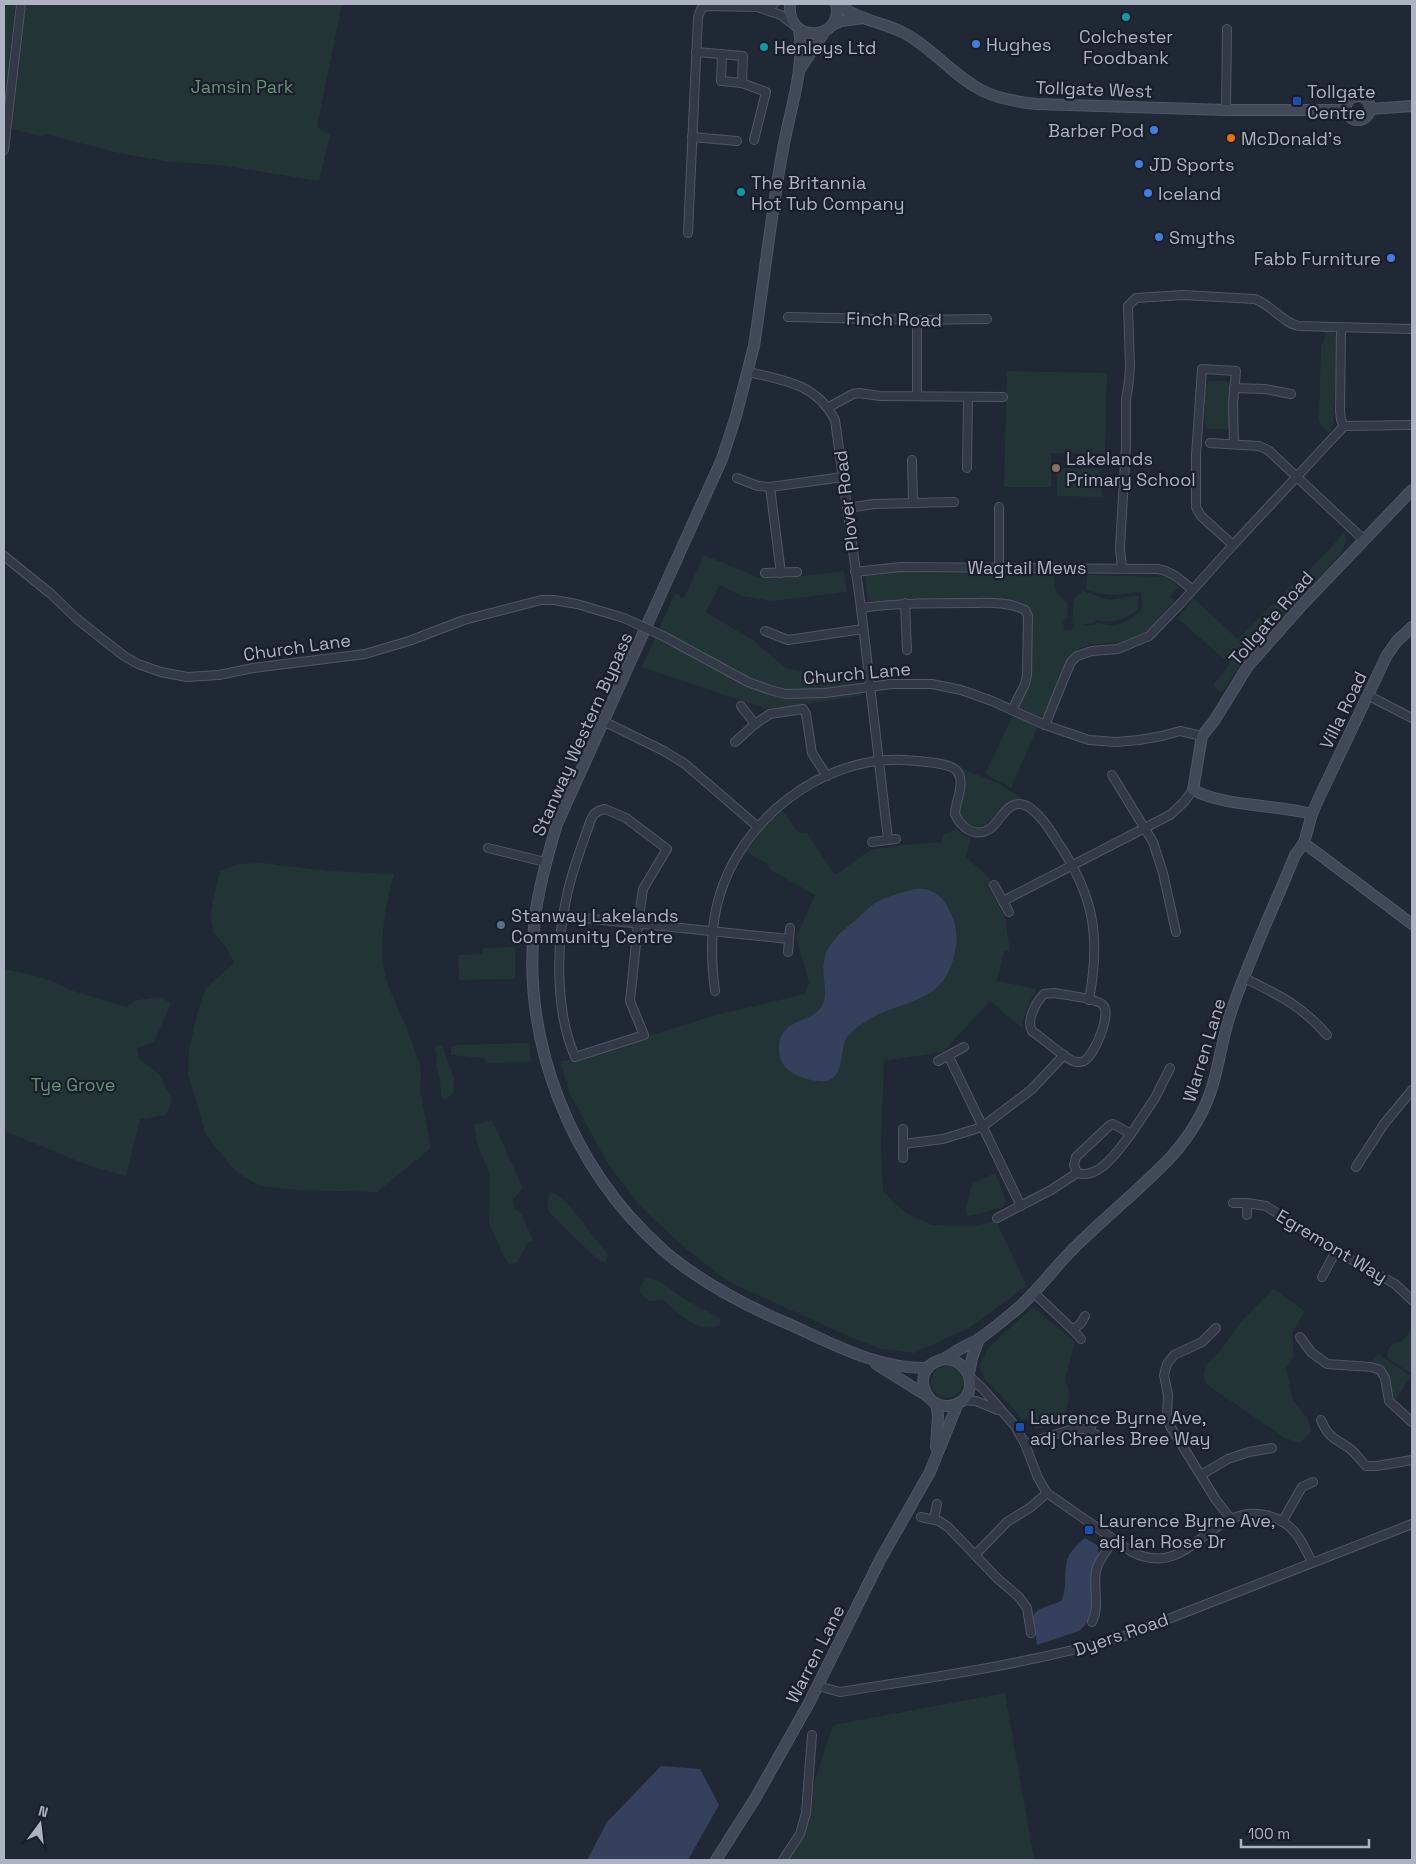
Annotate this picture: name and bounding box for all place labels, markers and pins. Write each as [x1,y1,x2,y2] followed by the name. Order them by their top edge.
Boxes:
[1120,11,1132,23] marker: Colchester Foodbank
[1079,25,1173,69] place label: Colchester Foodbank
[986,33,1052,56] place label: Hughes
[774,36,876,59] place label: Henleys Ltd
[970,38,982,50] marker: Hughes
[758,41,770,53] marker: Henleys Ltd
[1307,80,1376,124] place label: Tollgate Centre
[1291,95,1303,107] marker: Tollgate Centre
[1048,119,1144,142] place label: Barber Pod
[1148,124,1160,136] marker: Barber Pod
[1241,127,1342,150] place label: McDonald's
[1225,132,1237,144] marker: McDonald's
[1149,153,1235,176] place label: JD Sports
[1133,158,1145,170] marker: JD Sports
[751,171,904,215] place label: The Britannia Hot Tub Company
[1158,182,1221,205] place label: Iceland
[735,186,747,198] marker: The Britannia Hot Tub Company
[1142,187,1154,199] marker: Iceland
[1169,226,1235,249] place label: Smyths
[1153,231,1165,243] marker: Smyths
[1254,247,1381,270] place label: Fabb Furniture
[1385,252,1397,264] marker: Fabb Furniture
[1066,447,1196,491] place label: Lakelands Primary School
[1050,462,1062,474] marker: Lakelands Primary School
[511,904,679,948] place label: Stanway Lakelands Community Centre
[495,919,507,931] marker: Stanway Lakelands Community Centre
[1030,1406,1211,1450] place label: Laurence Byrne Ave, adj Charles Bree Way
[1014,1421,1026,1433] marker: Laurence Byrne Ave, adj Charles Bree Way
[1099,1509,1275,1553] place label: Laurence Byrne Ave, adj Ian Rose Dr
[1083,1524,1095,1536] marker: Laurence Byrne Ave, adj Ian Rose Dr

